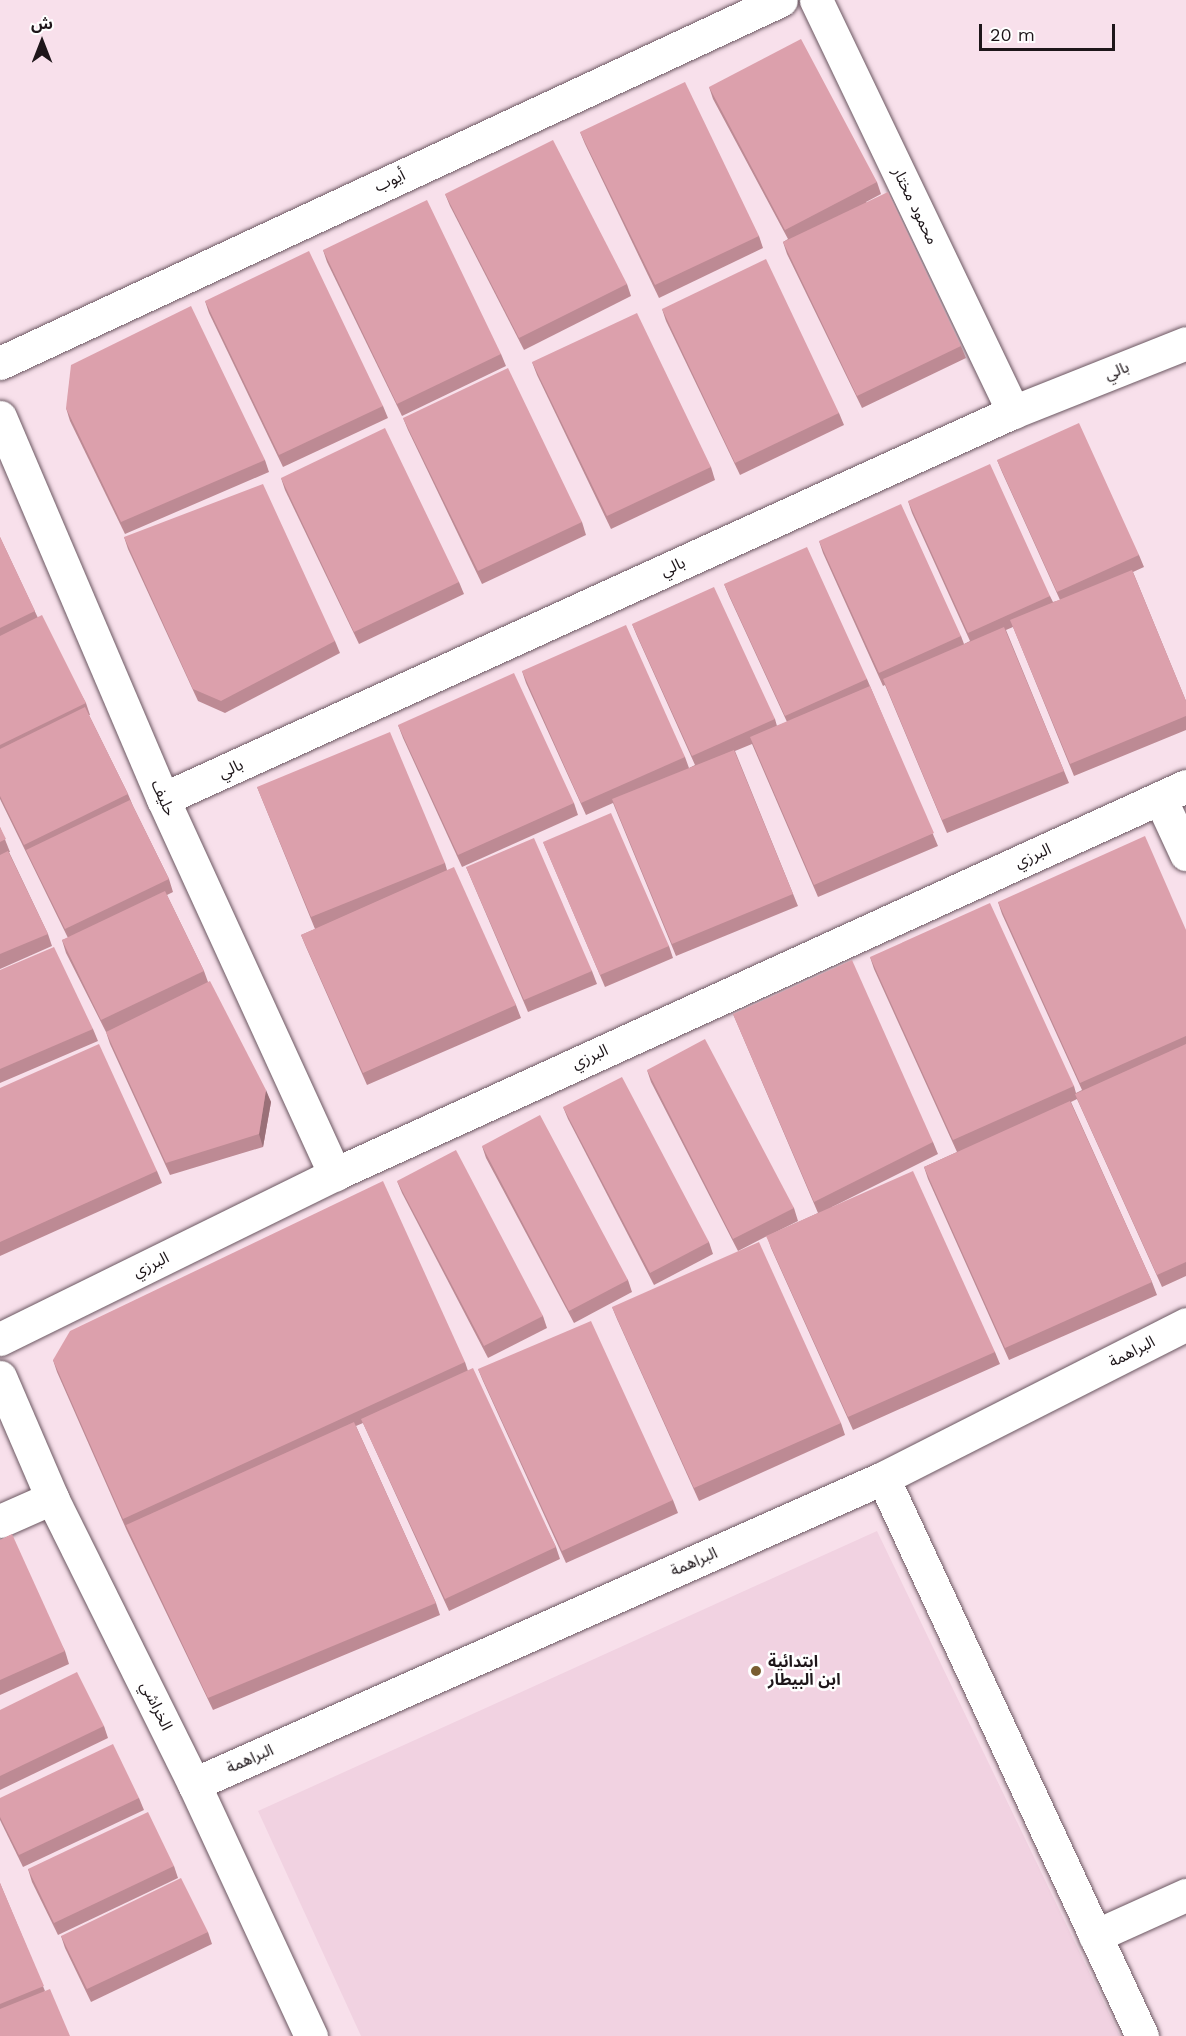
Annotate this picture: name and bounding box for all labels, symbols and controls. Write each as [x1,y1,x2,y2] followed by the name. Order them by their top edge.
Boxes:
[12,12,72,72] north arrow
[982,12,1118,50] scale bar
[31,14,53,33] text: ش
[990,24,1035,45] text: 20 m
[888,164,942,248] street label: محمود مختار
[371,166,409,196] street label: أيوب
[1102,357,1132,385] street label: بالي
[658,553,688,581] street label: بالي
[216,755,246,783] street label: بالي
[147,777,179,819] street label: حليف
[1012,840,1054,872] street label: البرزي
[569,1041,611,1073] street label: البرزي
[130,1248,172,1282] street label: البرزي
[1106,1332,1158,1372] street label: البراهمة
[668,1543,720,1581] street label: البراهمة
[768,1652,841,1690] place label: ابتدائية ابن البيطار
[749,1664,763,1678] marker: ابتدائية ابن البيطار
[136,1678,176,1734] street label: الخراشي
[224,1740,276,1778] street label: البراهمة

